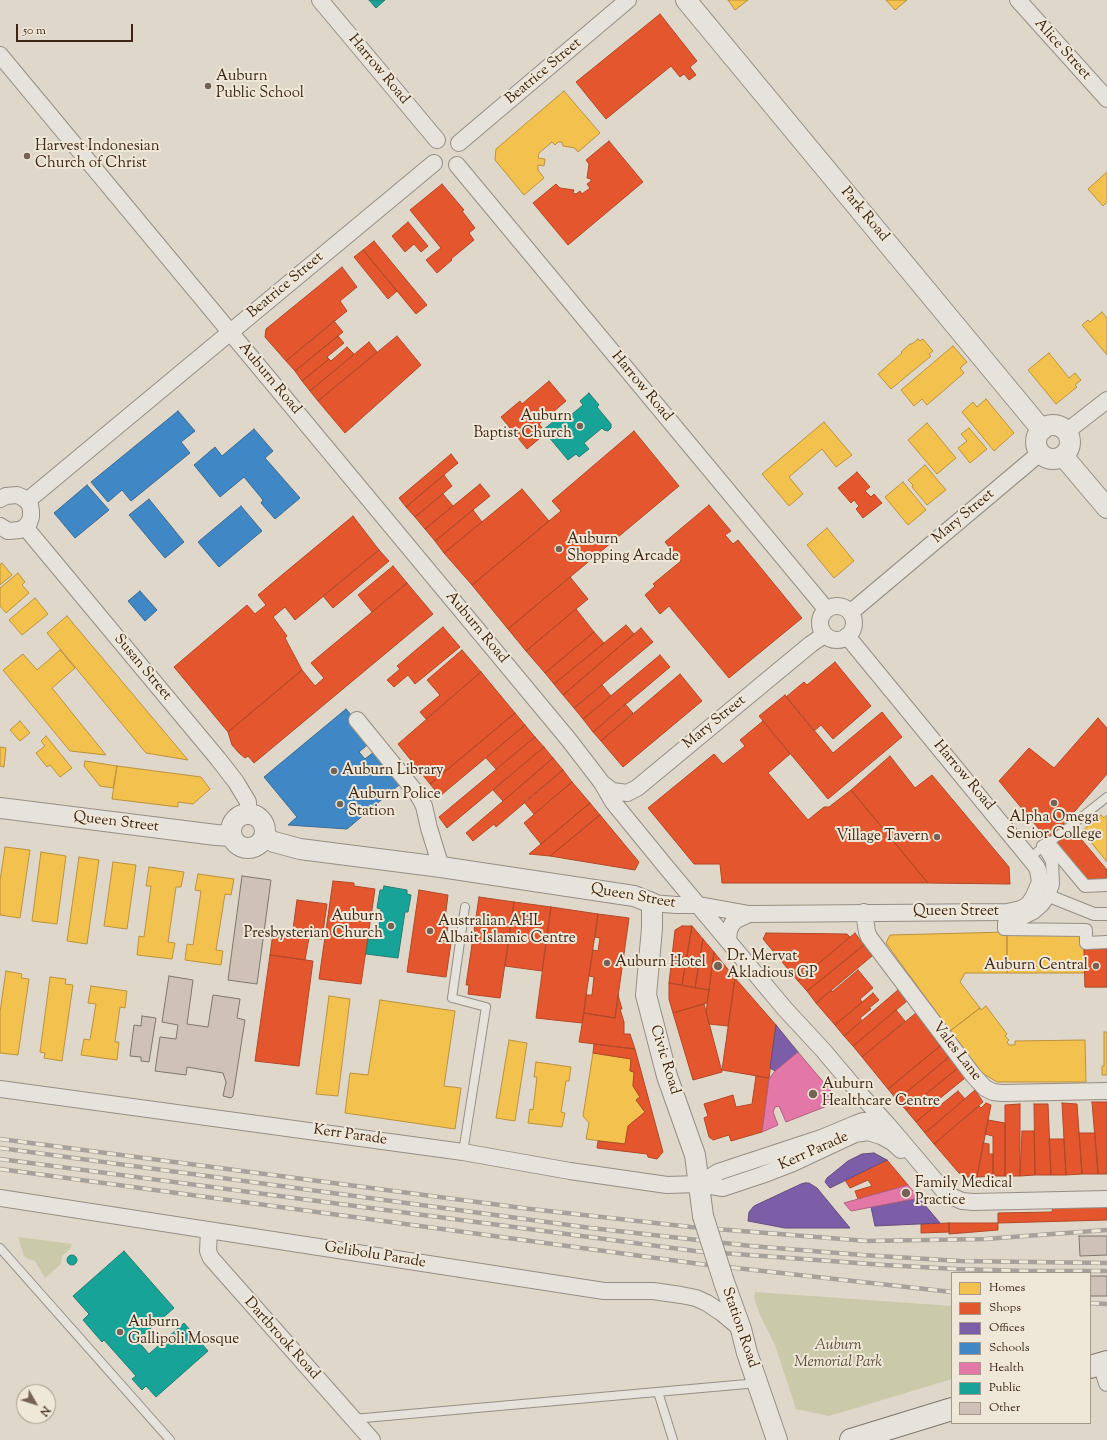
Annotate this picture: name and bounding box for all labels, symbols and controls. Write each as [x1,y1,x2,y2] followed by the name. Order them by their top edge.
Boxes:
[18,16,135,42] scale bar
[1030,16,1094,84] street label: Alice Street
[23,22,46,40] text: 50 m
[344,31,412,109] street label: Harrow Road
[502,35,586,109] street label: Beatrice Street
[216,68,304,103] place label: Auburn Public School
[203,81,213,91] marker: Auburn Public School
[35,138,160,173] place label: Harvest Indonesian Church of Christ
[22,151,32,161] marker: Harvest Indonesian Church of Christ
[836,184,892,246] street label: Park Road
[244,249,328,323] street label: Beatrice Street
[234,339,304,419] street label: Auburn Road
[607,348,675,426] street label: Harrow Road
[473,408,572,443] place label: Auburn Baptist Church
[575,421,585,431] marker: Auburn Baptist Church
[929,486,999,548] street label: Mary Street
[567,531,679,566] place label: Auburn Shopping Arcade
[554,544,564,554] marker: Auburn Shopping Arcade
[441,588,511,668] street label: Auburn Road
[109,631,175,705] street label: Susan Street
[680,692,750,754] street label: Mary Street
[929,737,997,815] street label: Harrow Road
[342,762,443,780] place label: Auburn Library
[329,766,339,776] marker: Auburn Library
[348,786,441,821] place label: Auburn Police Station
[1049,798,1059,808] marker: Alpha Omega Senior College
[335,799,345,809] marker: Auburn Police Station
[72,809,160,837] street label: Queen Street
[1006,809,1102,844] place label: Alpha Omega Senior College
[836,828,929,846] place label: Village Tavern
[932,832,942,842] marker: Village Tavern
[589,881,677,913] street label: Queen Street
[913,903,999,921] street label: Queen Street
[244,908,383,943] place label: Auburn Presbysterian Church
[438,913,576,948] place label: Australian AHL Albait Islamic Centre
[386,921,396,931] marker: Auburn Presbysterian Church
[425,926,435,936] marker: Australian AHL Albait Islamic Centre
[727,948,818,983] place label: Dr. Mervat Akladious GP
[615,954,706,972] place label: Auburn Hotel
[984,957,1088,975] place label: Auburn Central
[602,958,612,968] marker: Auburn Hotel
[712,960,724,972] marker: Dr. Mervat Akladious GP
[1091,961,1101,971] marker: Auburn Central
[927,1019,985,1085] street label: Vales Lane
[645,1023,683,1097] street label: Civic Road
[822,1076,940,1111] place label: Auburn Healthcare Centre
[807,1088,819,1100] marker: Auburn Healthcare Centre
[312,1122,388,1150] street label: Kerr Parade
[776,1129,852,1175] street label: Kerr Parade
[915,1175,1012,1210] place label: Family Medical Practice
[900,1187,912,1199] marker: Family Medical Practice
[323,1239,427,1273] street label: Gelibolu Parade
[951,1272,1091,1424] legend
[989,1279,1025,1297] text: Homes
[717,1285,761,1371] street label: Station Road
[239,1294,323,1384] street label: Dartbrook Road
[989,1299,1021,1317] text: Shops
[128,1314,239,1349] place label: Auburn Gallipoli Mosque
[989,1319,1025,1337] text: Offices
[115,1327,125,1337] marker: Auburn Gallipoli Mosque
[794,1337,882,1372] park label: Auburn Memorial Park
[989,1339,1030,1357] text: Schools
[989,1359,1024,1377] text: Health
[989,1379,1021,1397] text: Public
[16,1384,56,1424] north arrow
[989,1399,1020,1417] text: Other
[36,1402,54,1419] text: N

